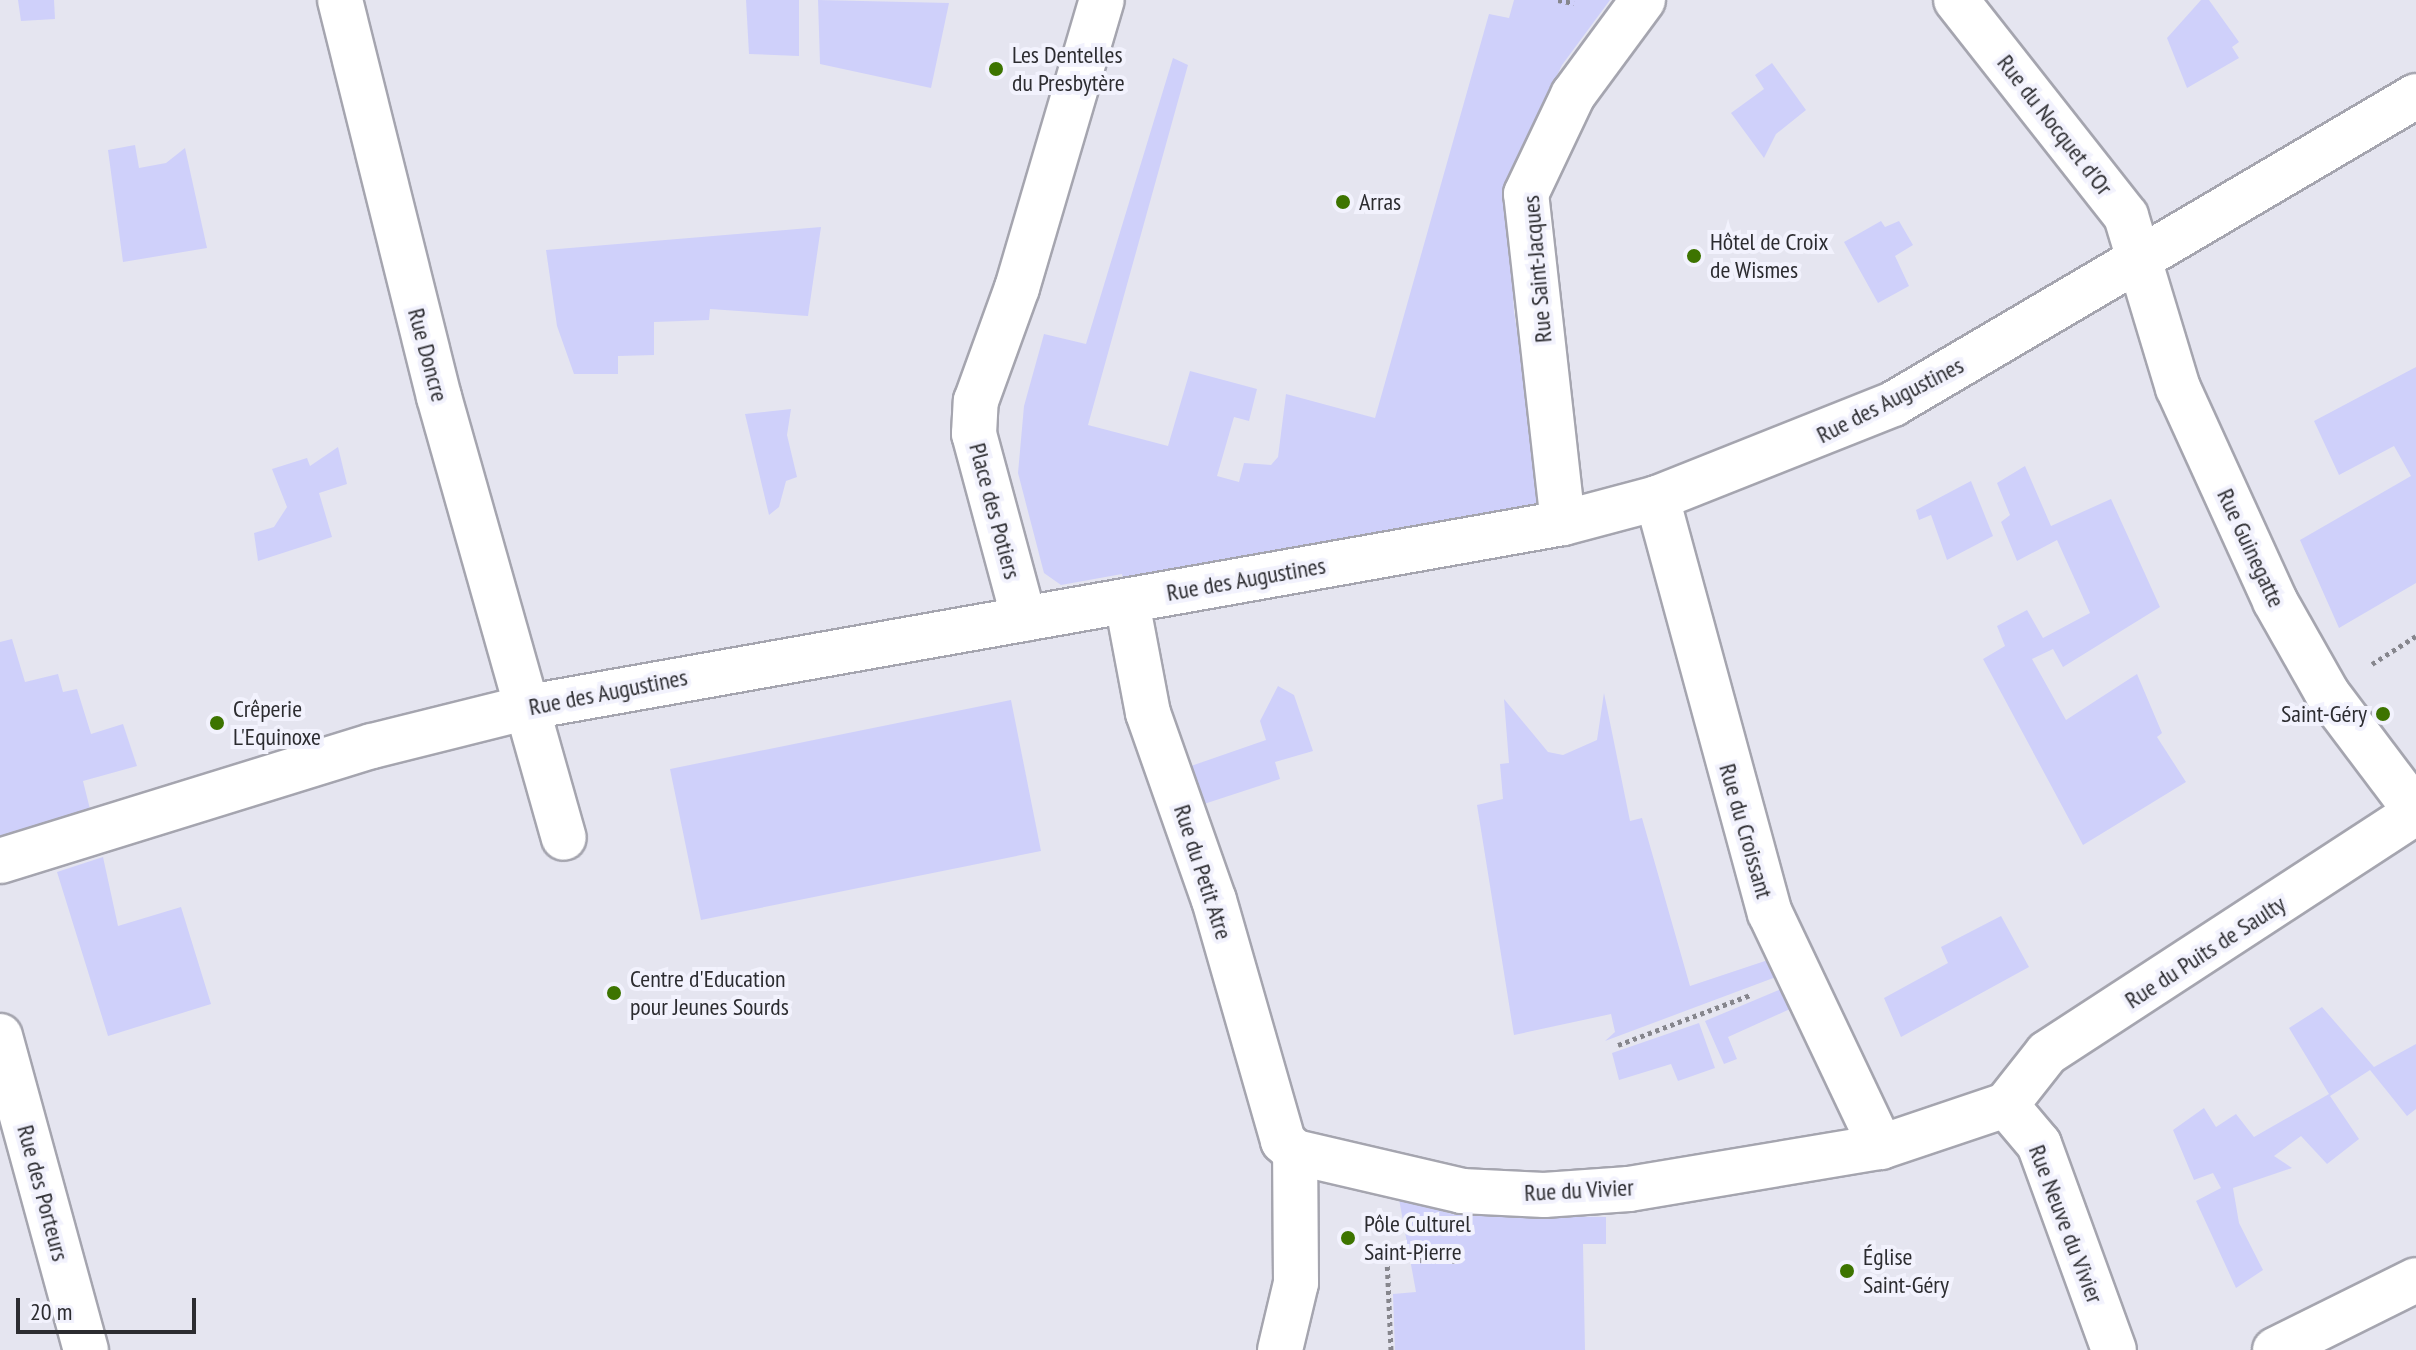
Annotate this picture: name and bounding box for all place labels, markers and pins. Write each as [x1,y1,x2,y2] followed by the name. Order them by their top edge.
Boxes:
[1012,41,1125,97] place label: Les Dentelles du Presbytère
[987,60,1005,78] marker: Les Dentelles du Presbytère
[1359,188,1401,216] place label: Arras
[1334,193,1352,211] marker: Arras
[1710,228,1828,284] place label: Hôtel de Croix de Wismes
[1685,247,1703,265] marker: Hôtel de Croix de Wismes
[233,695,321,751] place label: Crêperie L'Equinoxe
[2281,700,2367,728] place label: Saint-Géry
[2374,705,2392,723] marker: Saint-Géry
[208,714,226,732] marker: Crêperie L'Equinoxe
[630,965,789,1021] place label: Centre d'Education pour Jeunes Sourds
[605,984,623,1002] marker: Centre d'Education pour Jeunes Sourds
[1364,1210,1471,1266] place label: Pôle Culturel Saint-Pierre
[1339,1229,1357,1247] marker: Pôle Culturel Saint-Pierre
[1863,1243,1949,1299] place label: Église Saint-Géry
[1838,1262,1856,1280] marker: Église Saint-Géry

